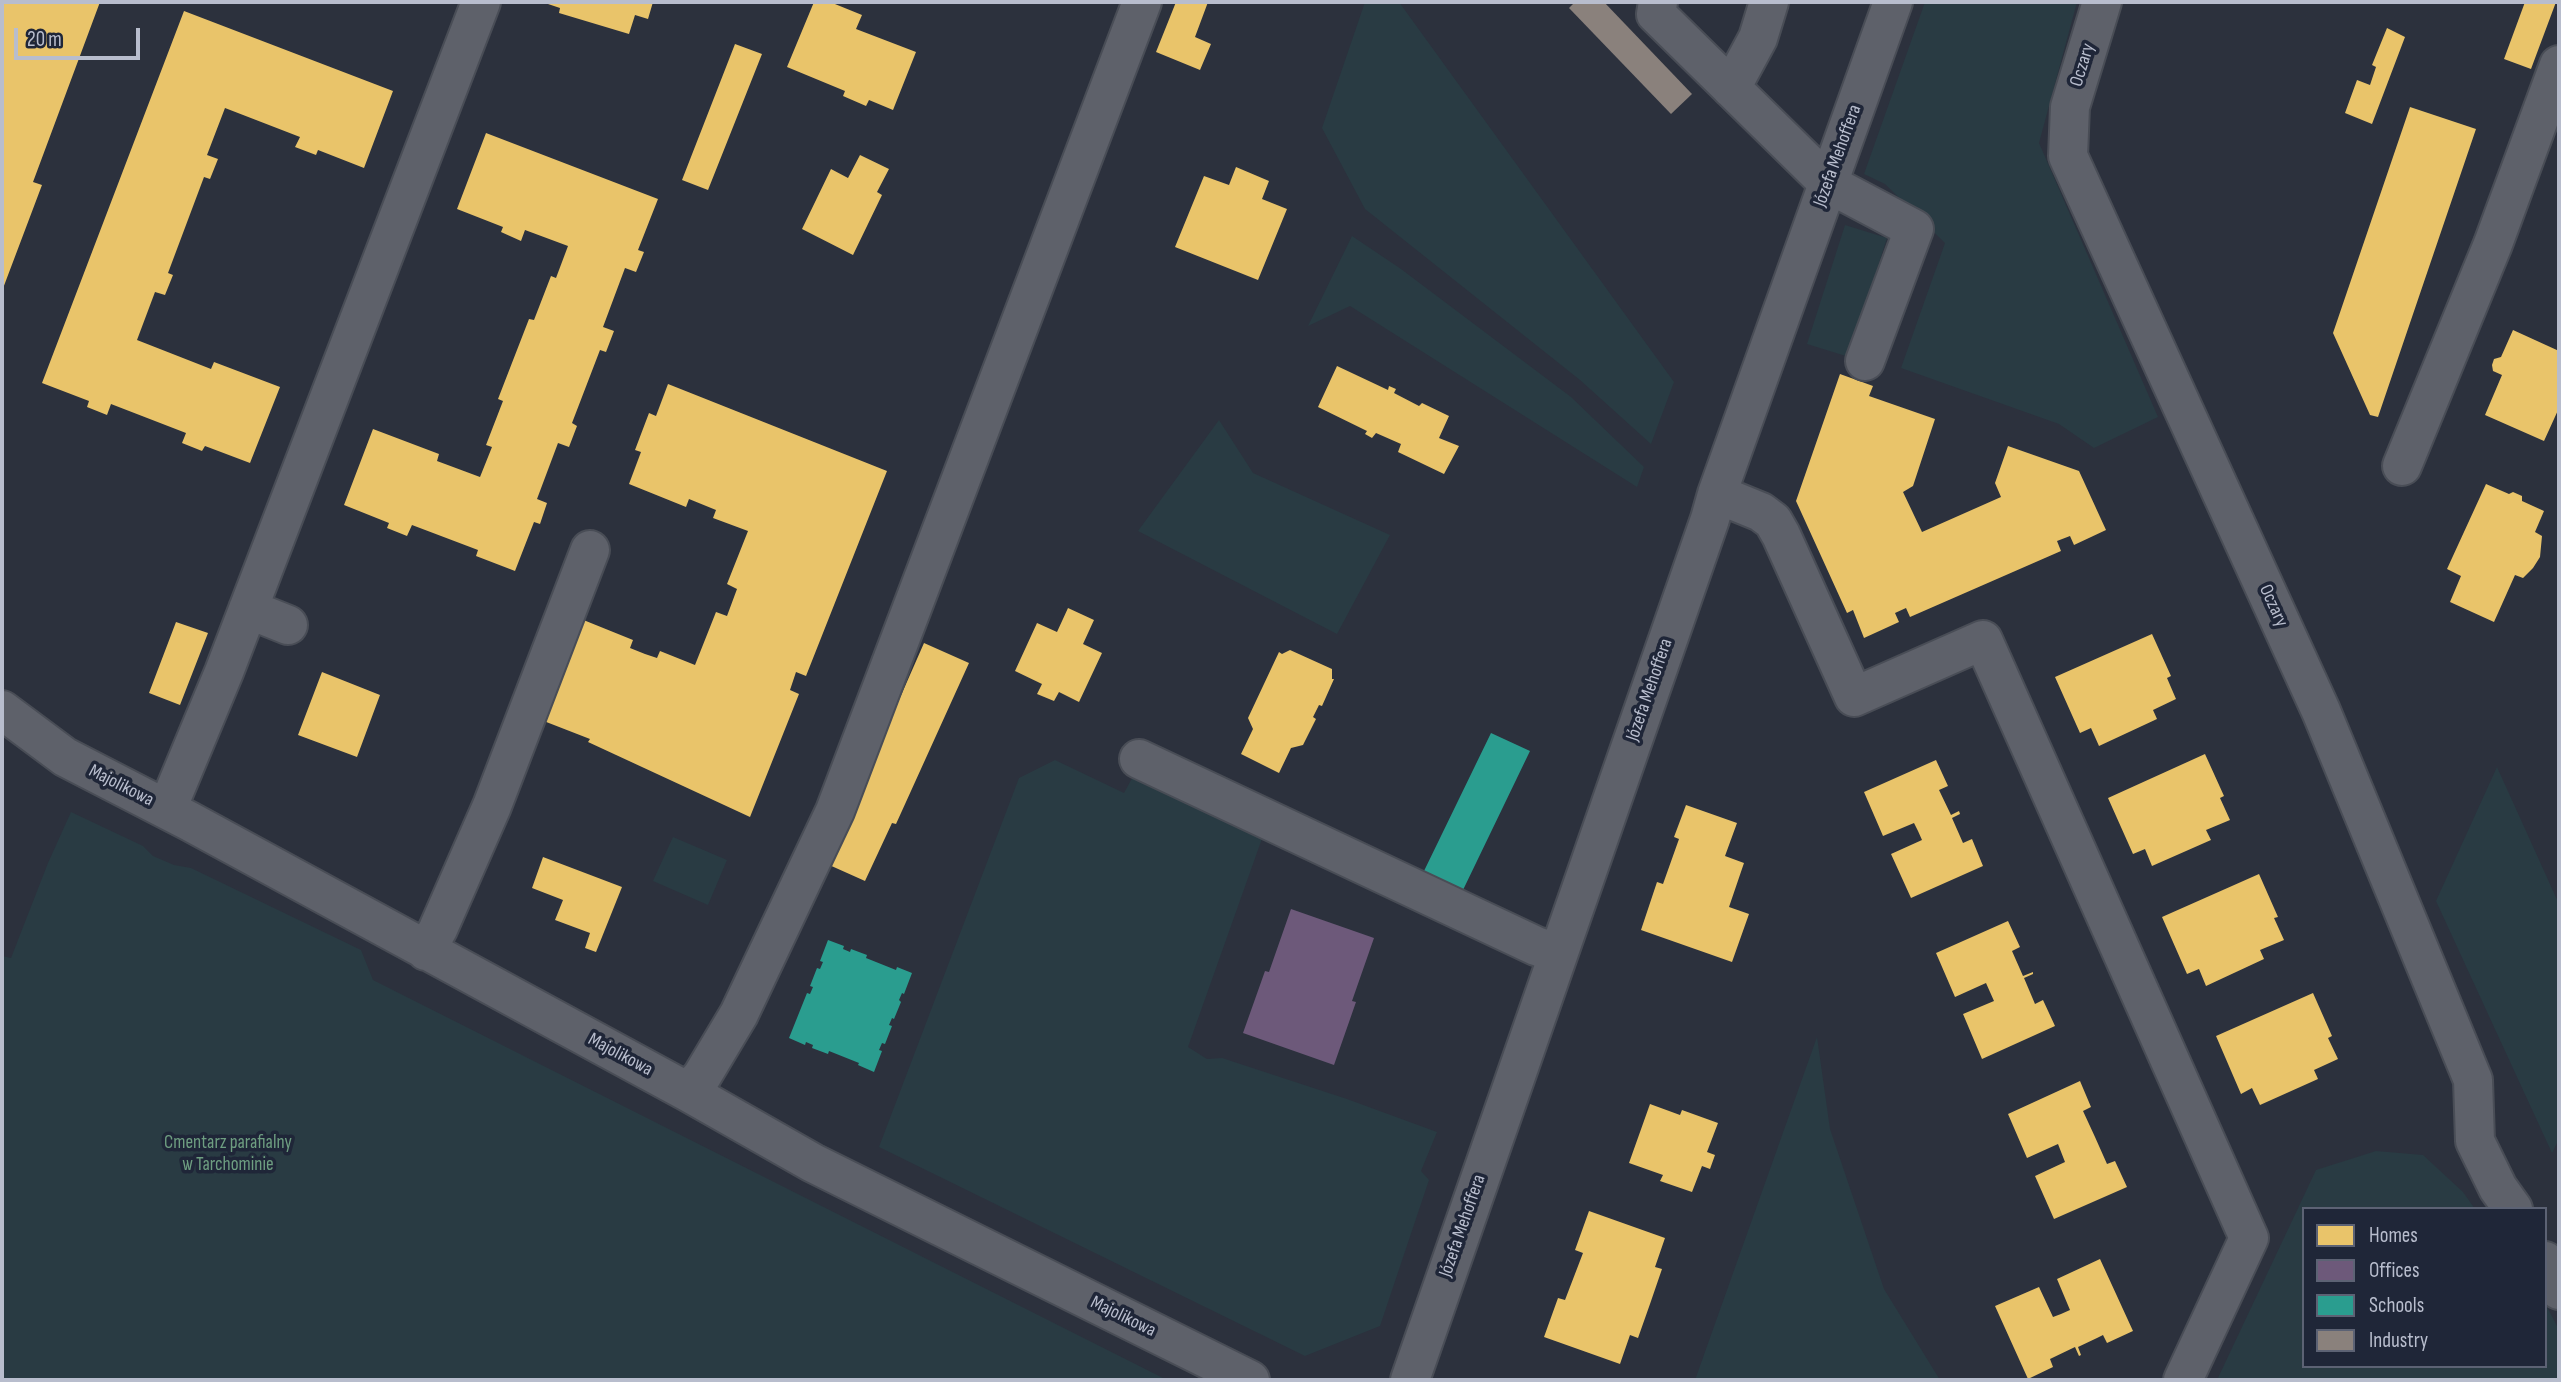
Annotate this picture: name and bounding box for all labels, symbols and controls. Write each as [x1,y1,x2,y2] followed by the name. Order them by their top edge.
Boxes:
[18,14,144,58] scale bar
[27,27,62,52] text: 20 m
[2066,41,2100,89] street label: Oczary
[1809,102,1867,210] street label: Józefa Mehoffera
[2253,581,2293,631] street label: Oczary
[1622,636,1678,744] street label: Józefa Mehoffera
[85,760,157,812] street label: Majolikowa
[584,1029,656,1081] street label: Majolikowa
[164,1132,292,1176] park label: Cmentarz parafialny w Tarchominie
[1435,1172,1491,1280] street label: Józefa Mehoffera
[2302,1207,2547,1368] legend
[2369,1223,2418,1248] text: Homes
[2369,1258,2420,1283] text: Offices
[1087,1291,1159,1343] street label: Majolikowa
[2369,1293,2424,1318] text: Schools
[2369,1328,2428,1353] text: Industry

